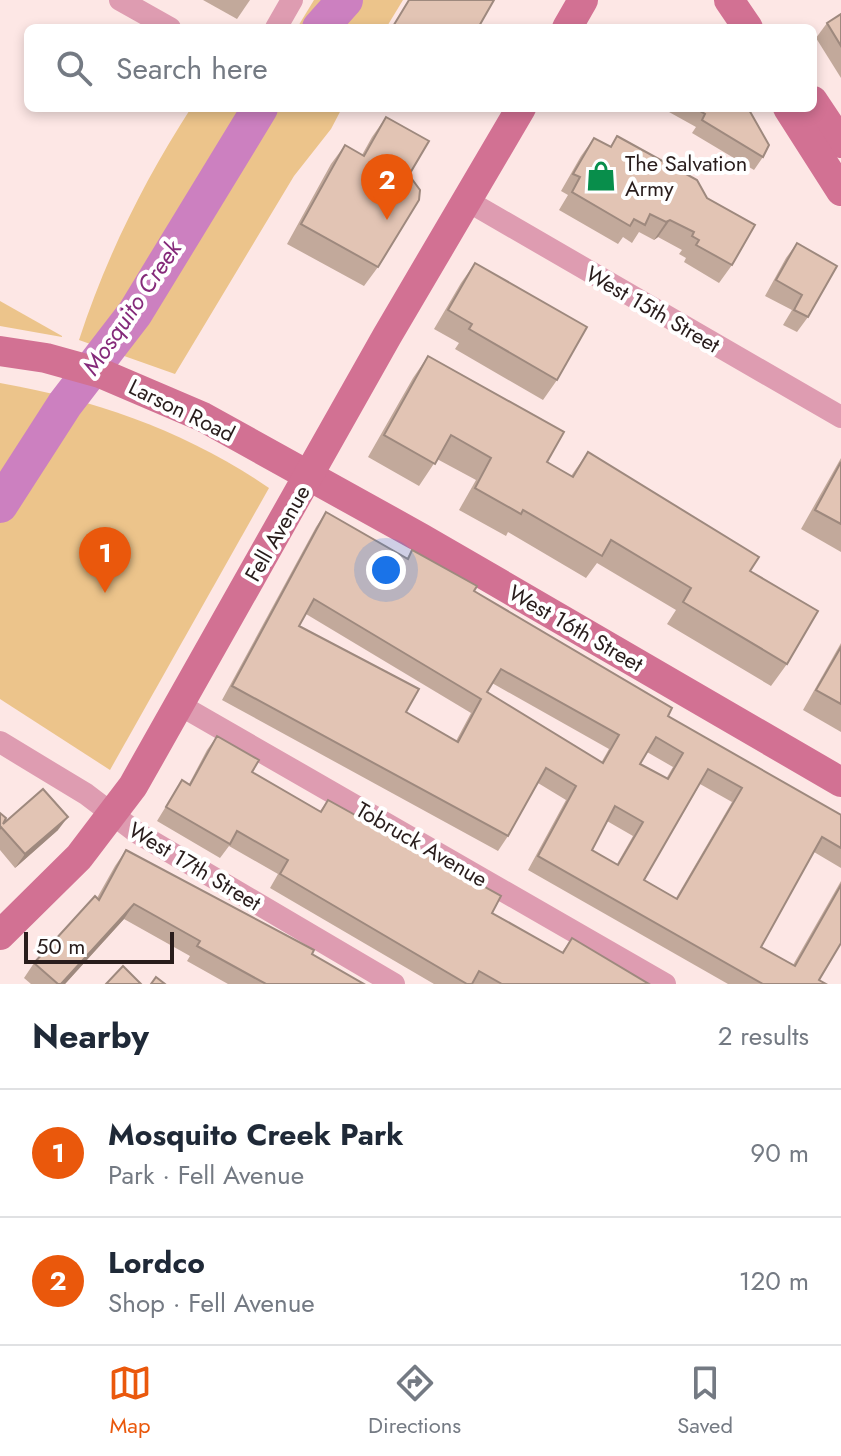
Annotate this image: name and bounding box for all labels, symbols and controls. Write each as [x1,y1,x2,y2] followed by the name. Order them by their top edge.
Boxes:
[24,24,817,112] search box
[52,46,96,90] icon: search
[116,47,268,90] text: Search here
[625,147,747,204] place label: The Salvation Army
[361,154,413,220] pin: 2
[584,159,618,193] shop icon: The Salvation Army
[73,232,191,382] water label: Mosquito Creek
[580,258,727,361] street label: West 15th Street
[124,371,240,449] street label: Larson Road
[236,479,318,587] street label: Fell Avenue
[79,527,131,593] pin: 1
[366,550,406,590] your location
[503,576,650,680] street label: West 16th Street
[350,793,494,895] street label: Tobruck Avenue
[123,814,268,919] street label: West 17th Street
[24,928,174,964] scale bar
[36,930,85,962] text: 50 m
[32,1012,149,1061] text: Nearby
[718,1017,809,1055] text: 2 results
[108,1113,404,1156] text: Mosquito Creek Park
[51,1134,65,1172] text: 1
[750,1134,809,1172] text: 90 m
[108,1156,304,1194] text: Park · Fell Avenue
[108,1241,205,1284] text: Lordco
[49,1262,67,1300] text: 2
[739,1262,809,1300] text: 120 m
[108,1284,315,1322] text: Shop · Fell Avenue
[108,1361,152,1441] tab: Map
[368,1361,461,1441] tab: Directions
[677,1361,733,1441] tab: Saved

